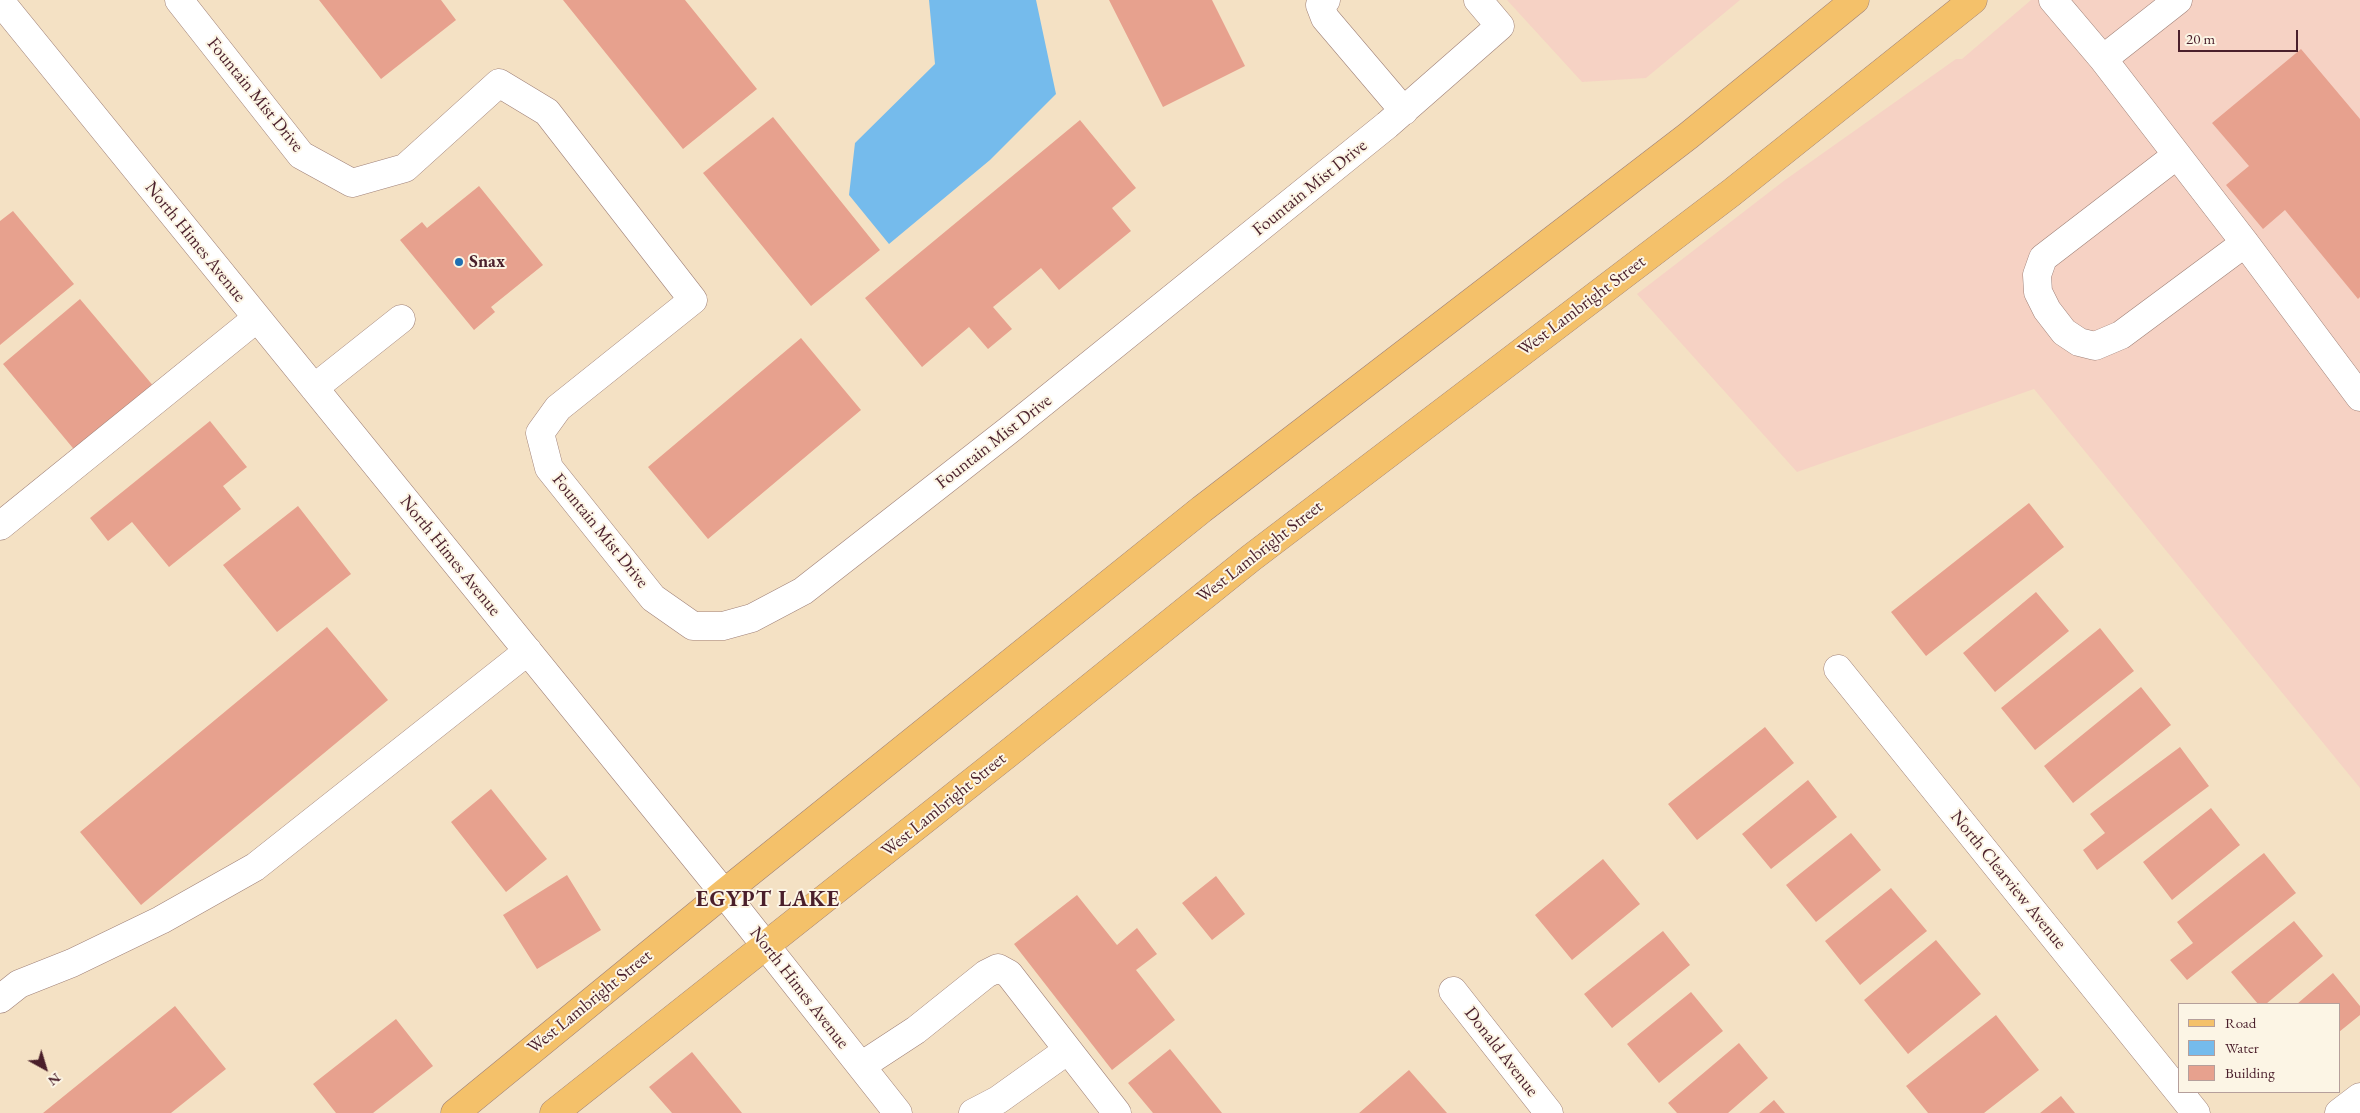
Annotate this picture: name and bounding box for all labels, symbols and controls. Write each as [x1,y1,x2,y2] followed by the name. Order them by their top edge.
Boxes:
[2180,20,2300,52] scale bar
[2186,29,2215,48] text: 20 m
[202,33,308,157] street label: Fountain Mist Drive
[1248,135,1372,241] street label: Fountain Mist Drive
[140,177,250,307] street label: North Himes Avenue
[469,251,505,273] place label: Snax
[1514,251,1650,361] street label: West Lambright Street
[453,256,465,268] marker: Snax
[932,390,1056,494] street label: Fountain Mist Drive
[547,469,653,593] street label: Fountain Mist Drive
[395,491,505,621] street label: North Himes Avenue
[1193,496,1327,608] street label: West Lambright Street
[877,748,1011,862] street label: West Lambright Street
[1946,806,2070,954] street label: North Clearview Avenue
[695,887,841,913] district label: EGYPT LAKE
[745,923,853,1053] street label: North Himes Avenue
[523,945,657,1059] street label: West Lambright Street
[1459,1003,1543,1101] street label: Donald Avenue
[2178,1003,2340,1093] legend
[2225,1013,2256,1032] text: Road
[2225,1038,2259,1057] text: Water
[20,1043,70,1093] north arrow
[2225,1063,2275,1082] text: Building
[44,1069,65,1090] text: N

